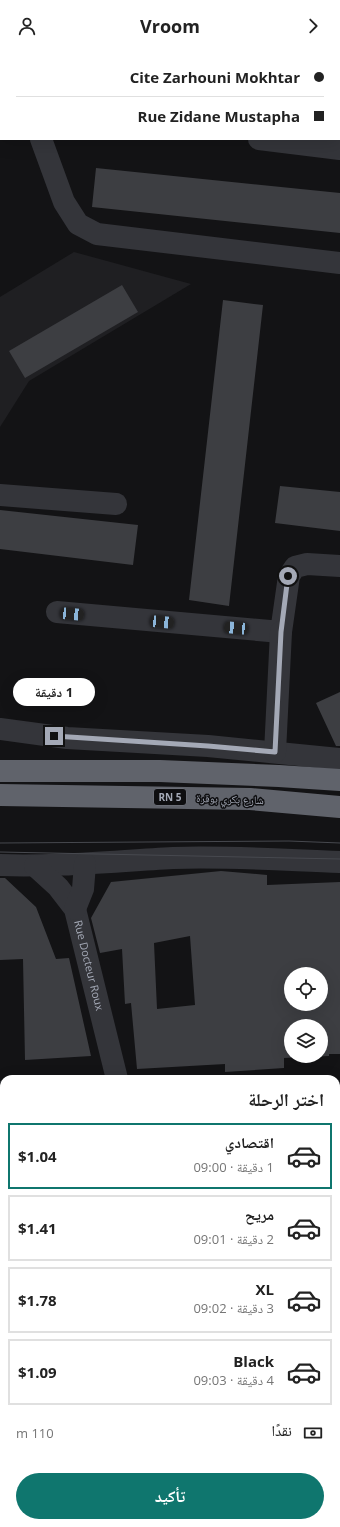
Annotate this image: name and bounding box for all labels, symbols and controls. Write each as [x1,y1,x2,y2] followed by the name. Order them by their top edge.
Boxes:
[140,14,200,38] text: Vroom
[16,15,38,37] icon: person
[302,15,324,37] icon: forward
[130,67,300,87] text: Cite Zarhouni Mokhtar
[138,106,300,126] text: Rue Zidane Mustapha
[279,567,297,585] route start
[60,607,84,621] car
[150,615,174,629] car
[224,621,248,635] car
[13,678,95,706] callout: 1 دقيقة
[35,683,73,701] text: 1 دقيقة
[45,727,63,745] route end
[154,789,186,805] road number: RN 5
[196,790,264,809] street label: شارع بكري بوقرة
[71,918,108,1012] street label: Rue Docteur Roux
[284,967,328,1063] map controls
[284,967,328,1011] button: locate
[284,1019,328,1063] button: layers
[248,1087,324,1111] text: اختر الرحلة
[225,1132,274,1152] text: اقتصادي
[286,1138,322,1174] icon: car
[18,1146,57,1166] text: $1.04
[193,1158,274,1176] text: 1 دقيقة · 09:00
[245,1204,274,1224] text: مريح
[286,1210,322,1246] icon: car
[18,1218,57,1238] text: $1.41
[193,1230,274,1248] text: 2 دقيقة · 09:01
[256,1279,274,1299] text: XL
[286,1282,322,1318] icon: car
[18,1290,57,1310] text: $1.78
[193,1299,274,1317] text: 3 دقيقة · 09:02
[233,1351,274,1371] text: Black
[286,1354,322,1390] icon: car
[18,1362,57,1382] text: $1.09
[193,1371,274,1389] text: 4 دقيقة · 09:03
[271,1420,292,1440] text: نقدًا
[302,1422,324,1444] icon: cash
[16,1424,54,1442] text: 110 m
[16,1473,324,1519] button: تأكيد

